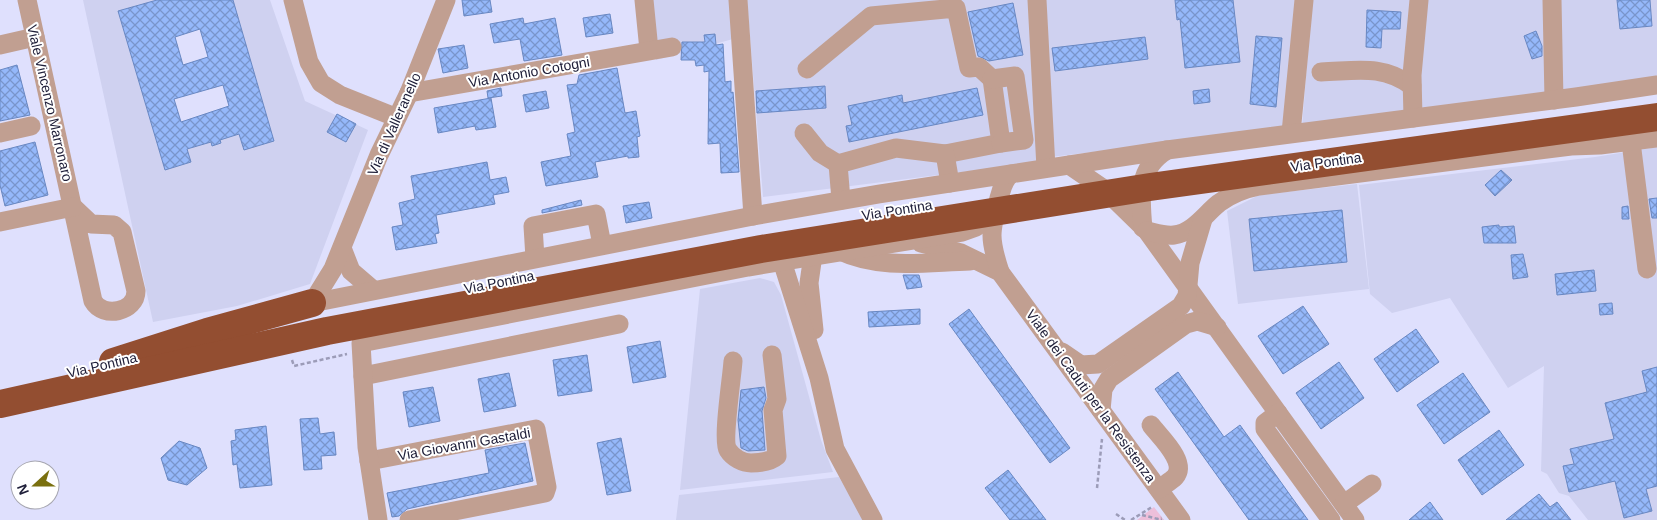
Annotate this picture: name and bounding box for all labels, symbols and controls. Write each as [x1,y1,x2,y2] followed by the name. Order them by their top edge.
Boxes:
[24,23,76,183] street label: Viale Vincenzo Marronaro
[467,53,591,91] street label: Via Antonio Cotogni
[364,70,424,178] street label: Via di Valleranello
[1290,149,1363,175] street label: Via Pontina
[861,196,934,223] street label: Via Pontina
[462,267,536,297] street label: Via Pontina
[1023,306,1159,486] street label: Viale dei Caduti per la Resistenza
[65,349,139,381] street label: Via Pontina
[396,424,532,464] street label: Via Giovanni Gastaldi
[10,460,60,510] north arrow
[14,482,32,497] text: N

